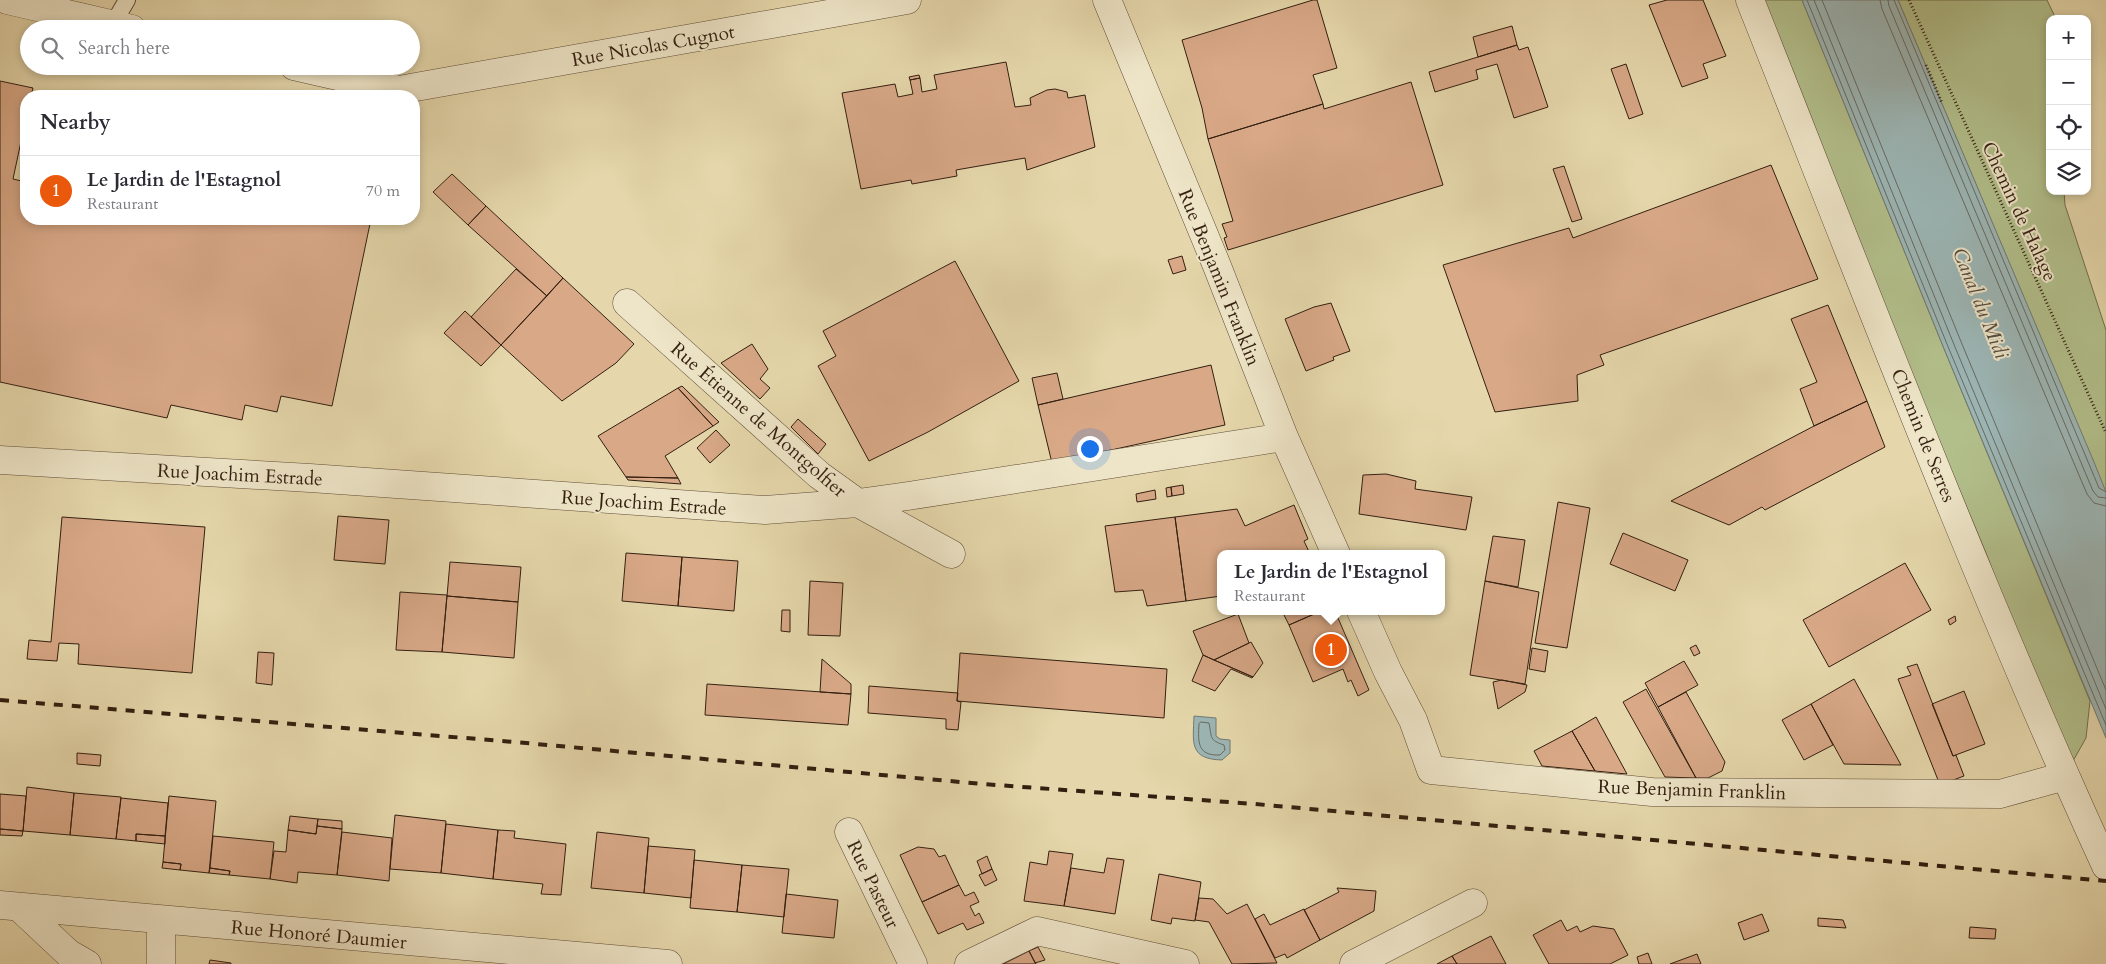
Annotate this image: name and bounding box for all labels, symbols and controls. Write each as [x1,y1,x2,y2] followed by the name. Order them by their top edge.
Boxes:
[2046,15,2091,195] map controls
[2046,15,2091,60] button: +
[570,19,737,73] street label: Rue Nicolas Cugnot
[20,20,420,75] search box
[38,34,66,62] icon: search
[78,35,170,61] text: Search here
[2046,60,2091,105] button: −
[2046,105,2091,150] button: locate
[40,108,111,137] text: Nearby
[1975,137,2063,285] street label: Chemin de Halage
[2046,150,2091,195] button: layers
[87,167,281,193] text: Le Jardin de l'Estagnol
[52,180,60,202] text: 1
[366,180,400,202] text: 70 m
[1172,185,1266,370] street label: Rue Benjamin Franklin
[87,193,158,215] text: Restaurant
[1946,244,2015,363] water label: Canal du Midi
[665,336,852,503] street label: Rue Étienne de Montgolfier
[1884,365,1962,506] street label: Chemin de Serres
[1077,436,1103,462] your location
[156,458,323,492] street label: Rue Joachim Estrade
[560,484,728,522] street label: Rue Joachim Estrade
[1217,550,1445,615] popup
[1234,559,1428,585] text: Le Jardin de l'Estagnol
[1234,585,1305,607] text: Restaurant
[1315,631,1347,669] pin: 1
[1597,774,1787,806] street label: Rue Benjamin Franklin
[841,836,906,933] street label: Rue Pasteur
[230,914,408,956] street label: Rue Honoré Daumier

